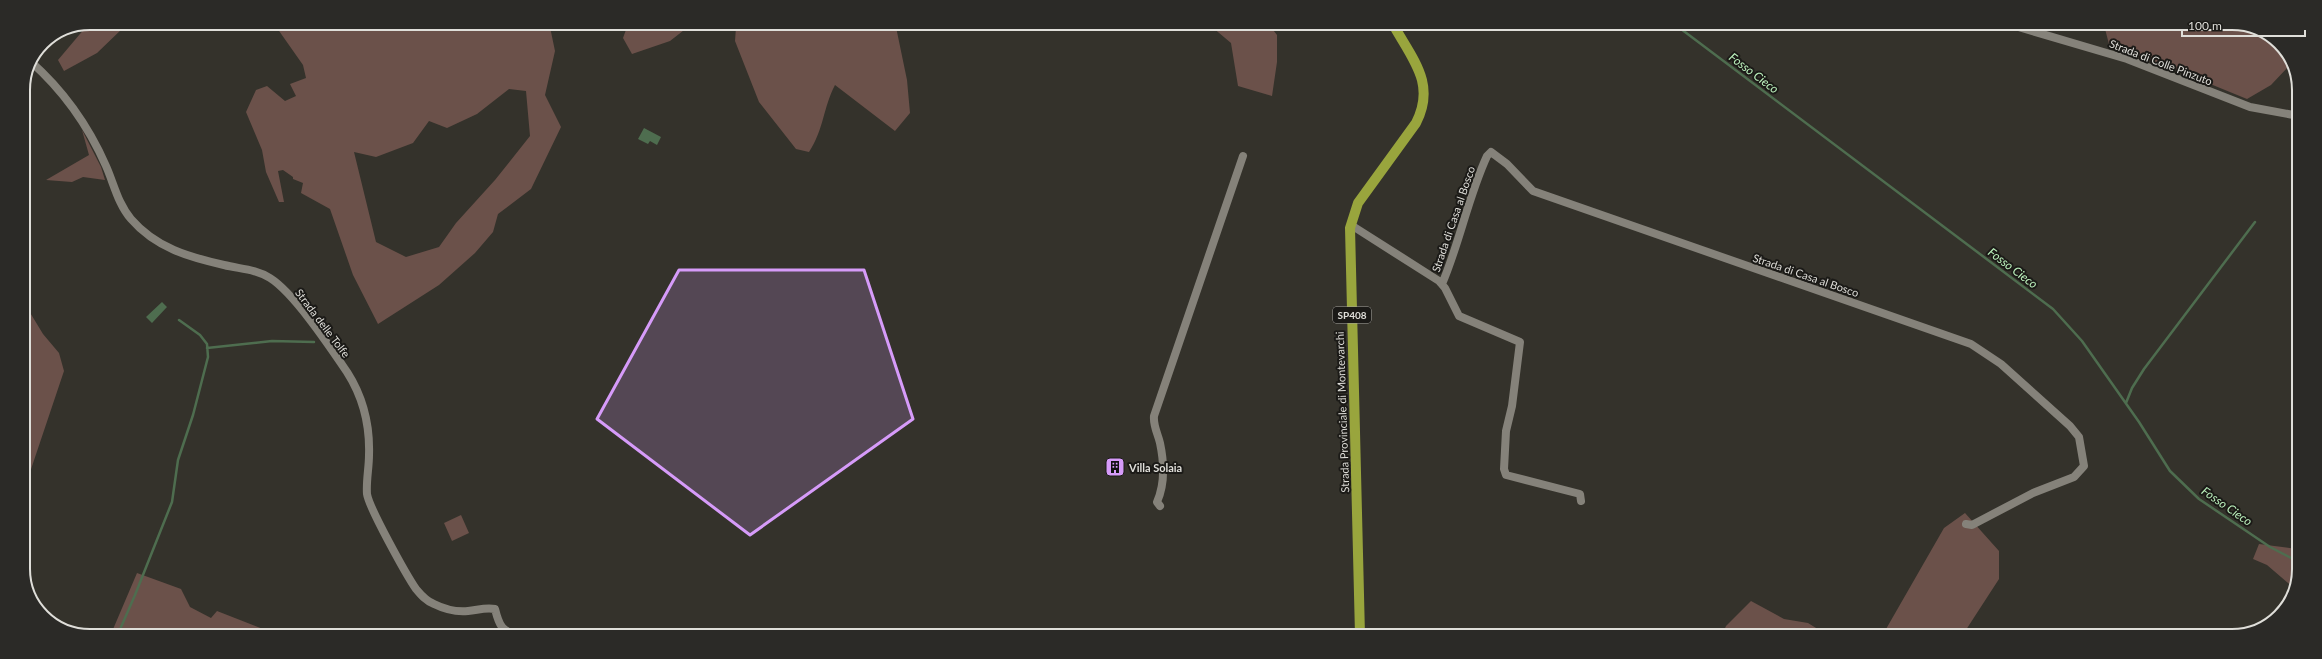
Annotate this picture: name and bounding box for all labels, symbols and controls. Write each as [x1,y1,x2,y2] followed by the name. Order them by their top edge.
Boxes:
[2182,12,2305,38] scale bar
[2188,18,2222,33] text: 100 m
[2108,36,2214,88] street label: Strada di Colle Pinzuto
[1726,49,1782,97] water label: Fosso Cieco
[1429,164,1477,274] street label: Strada di Casa al Bosco
[1985,244,2041,292] water label: Fosso Cieco
[1751,251,1861,299] street label: Strada di Casa al Bosco
[293,286,353,360] street label: Strada delle Tolfe
[1333,307,1371,323] road number: SP408
[1333,331,1351,493] street label: Strada Provinciale di Montevarchi
[1104,456,1126,478] building icon: Villa Solaia
[1128,461,1182,474] place label: Villa Solaia
[2199,483,2255,529] water label: Fosso Cieco

